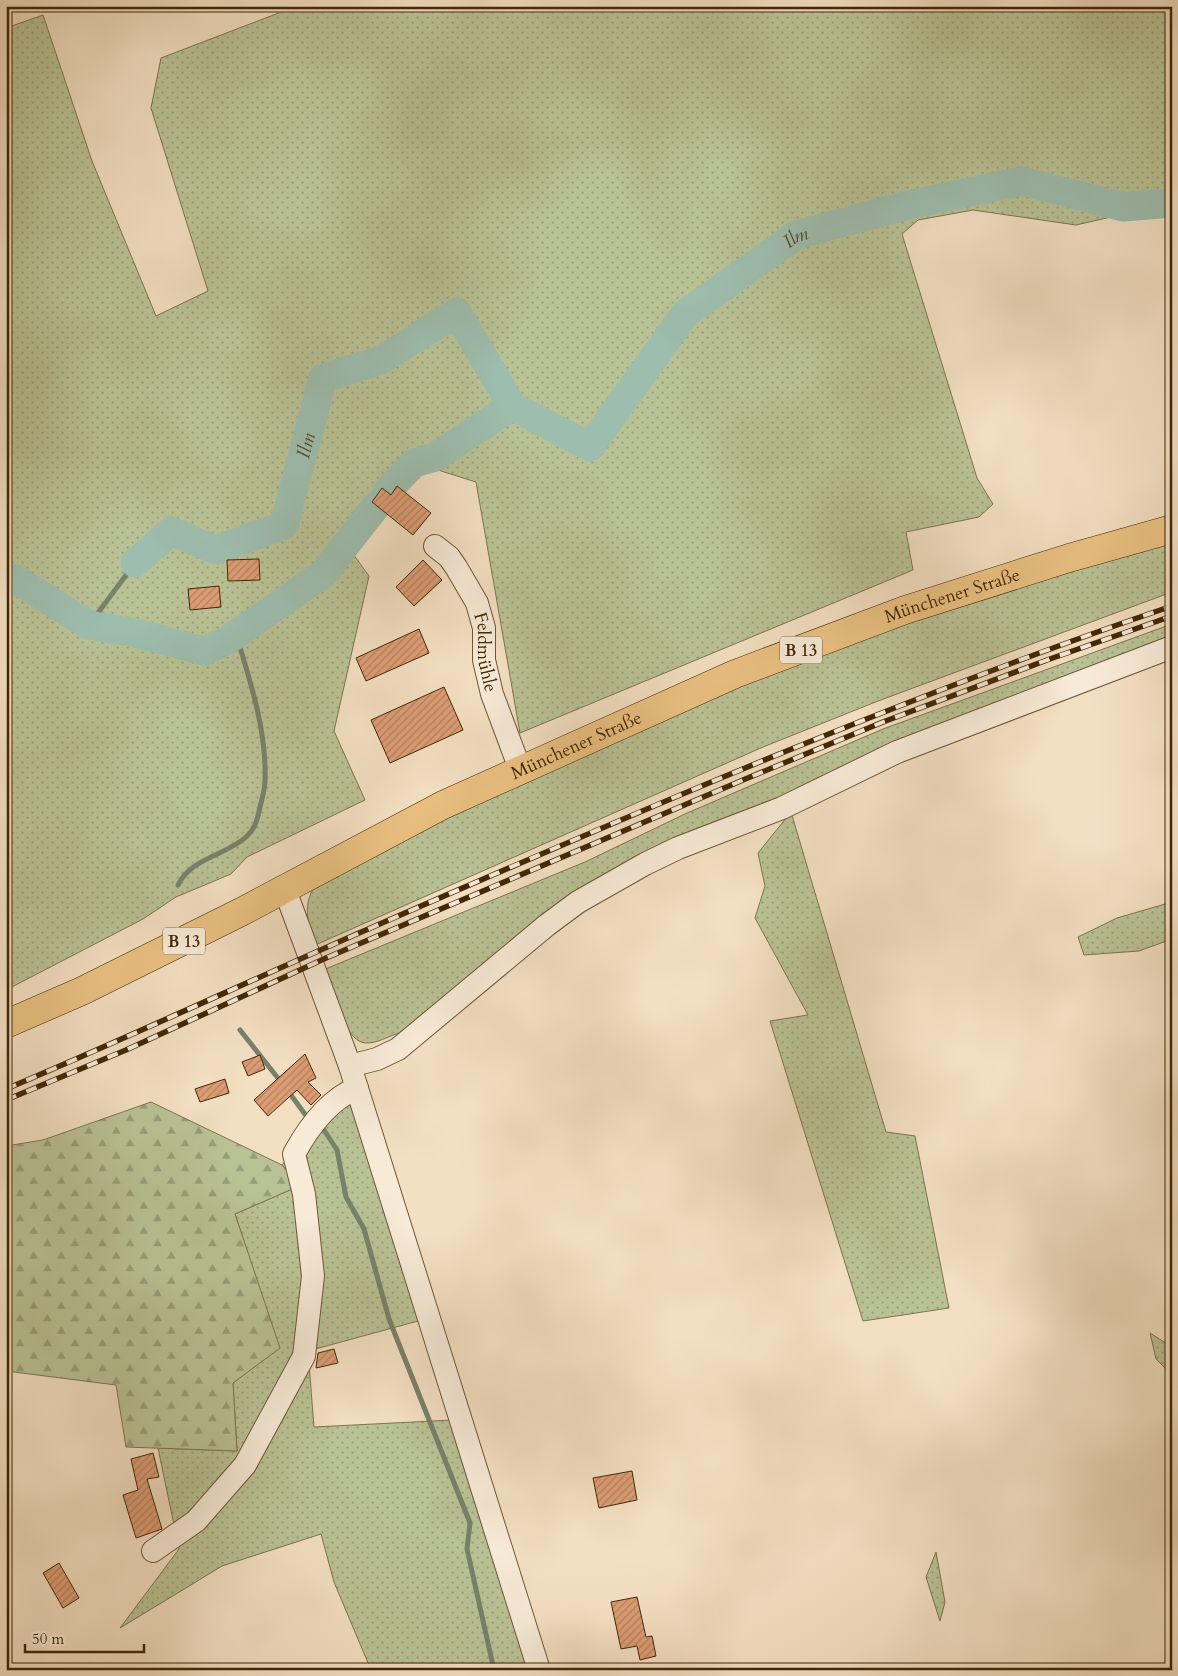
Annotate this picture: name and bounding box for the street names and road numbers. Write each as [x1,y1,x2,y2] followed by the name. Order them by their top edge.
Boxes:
[881,562,1023,630] street label: Münchener Straße
[467,609,503,695] street label: Feldmühle
[780,636,822,664] road number: B 13
[507,705,646,786] street label: Münchener Straße
[163,928,205,954] road number: B 13

